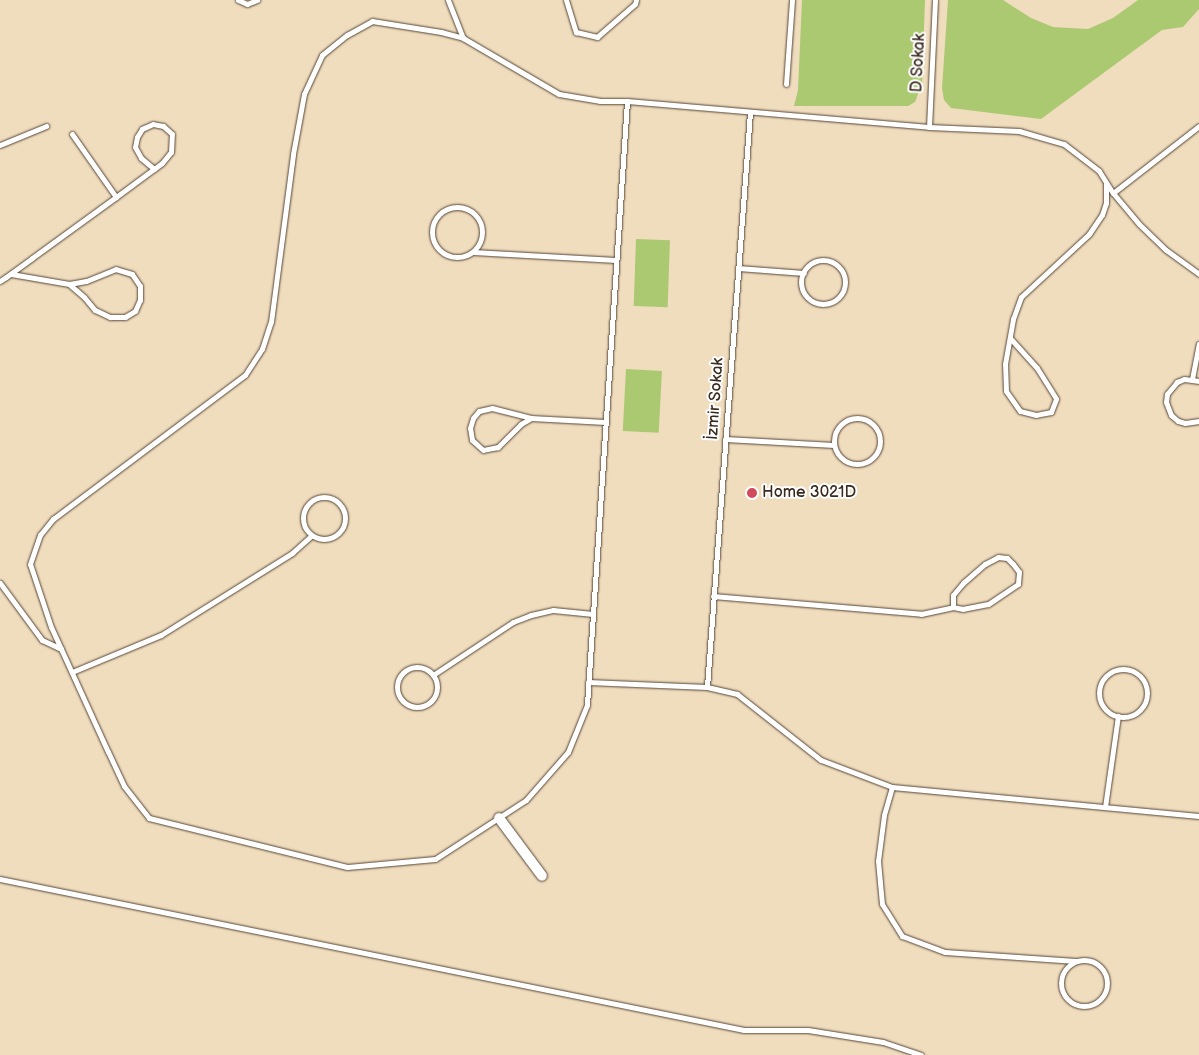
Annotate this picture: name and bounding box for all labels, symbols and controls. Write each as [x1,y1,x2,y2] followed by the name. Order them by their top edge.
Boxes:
[908,33,930,93] street label: D Sokak
[704,357,728,441] street label: İzmir Sokak
[762,483,856,503] place label: Home 3021D
[746,487,758,499] marker: Home 3021D

